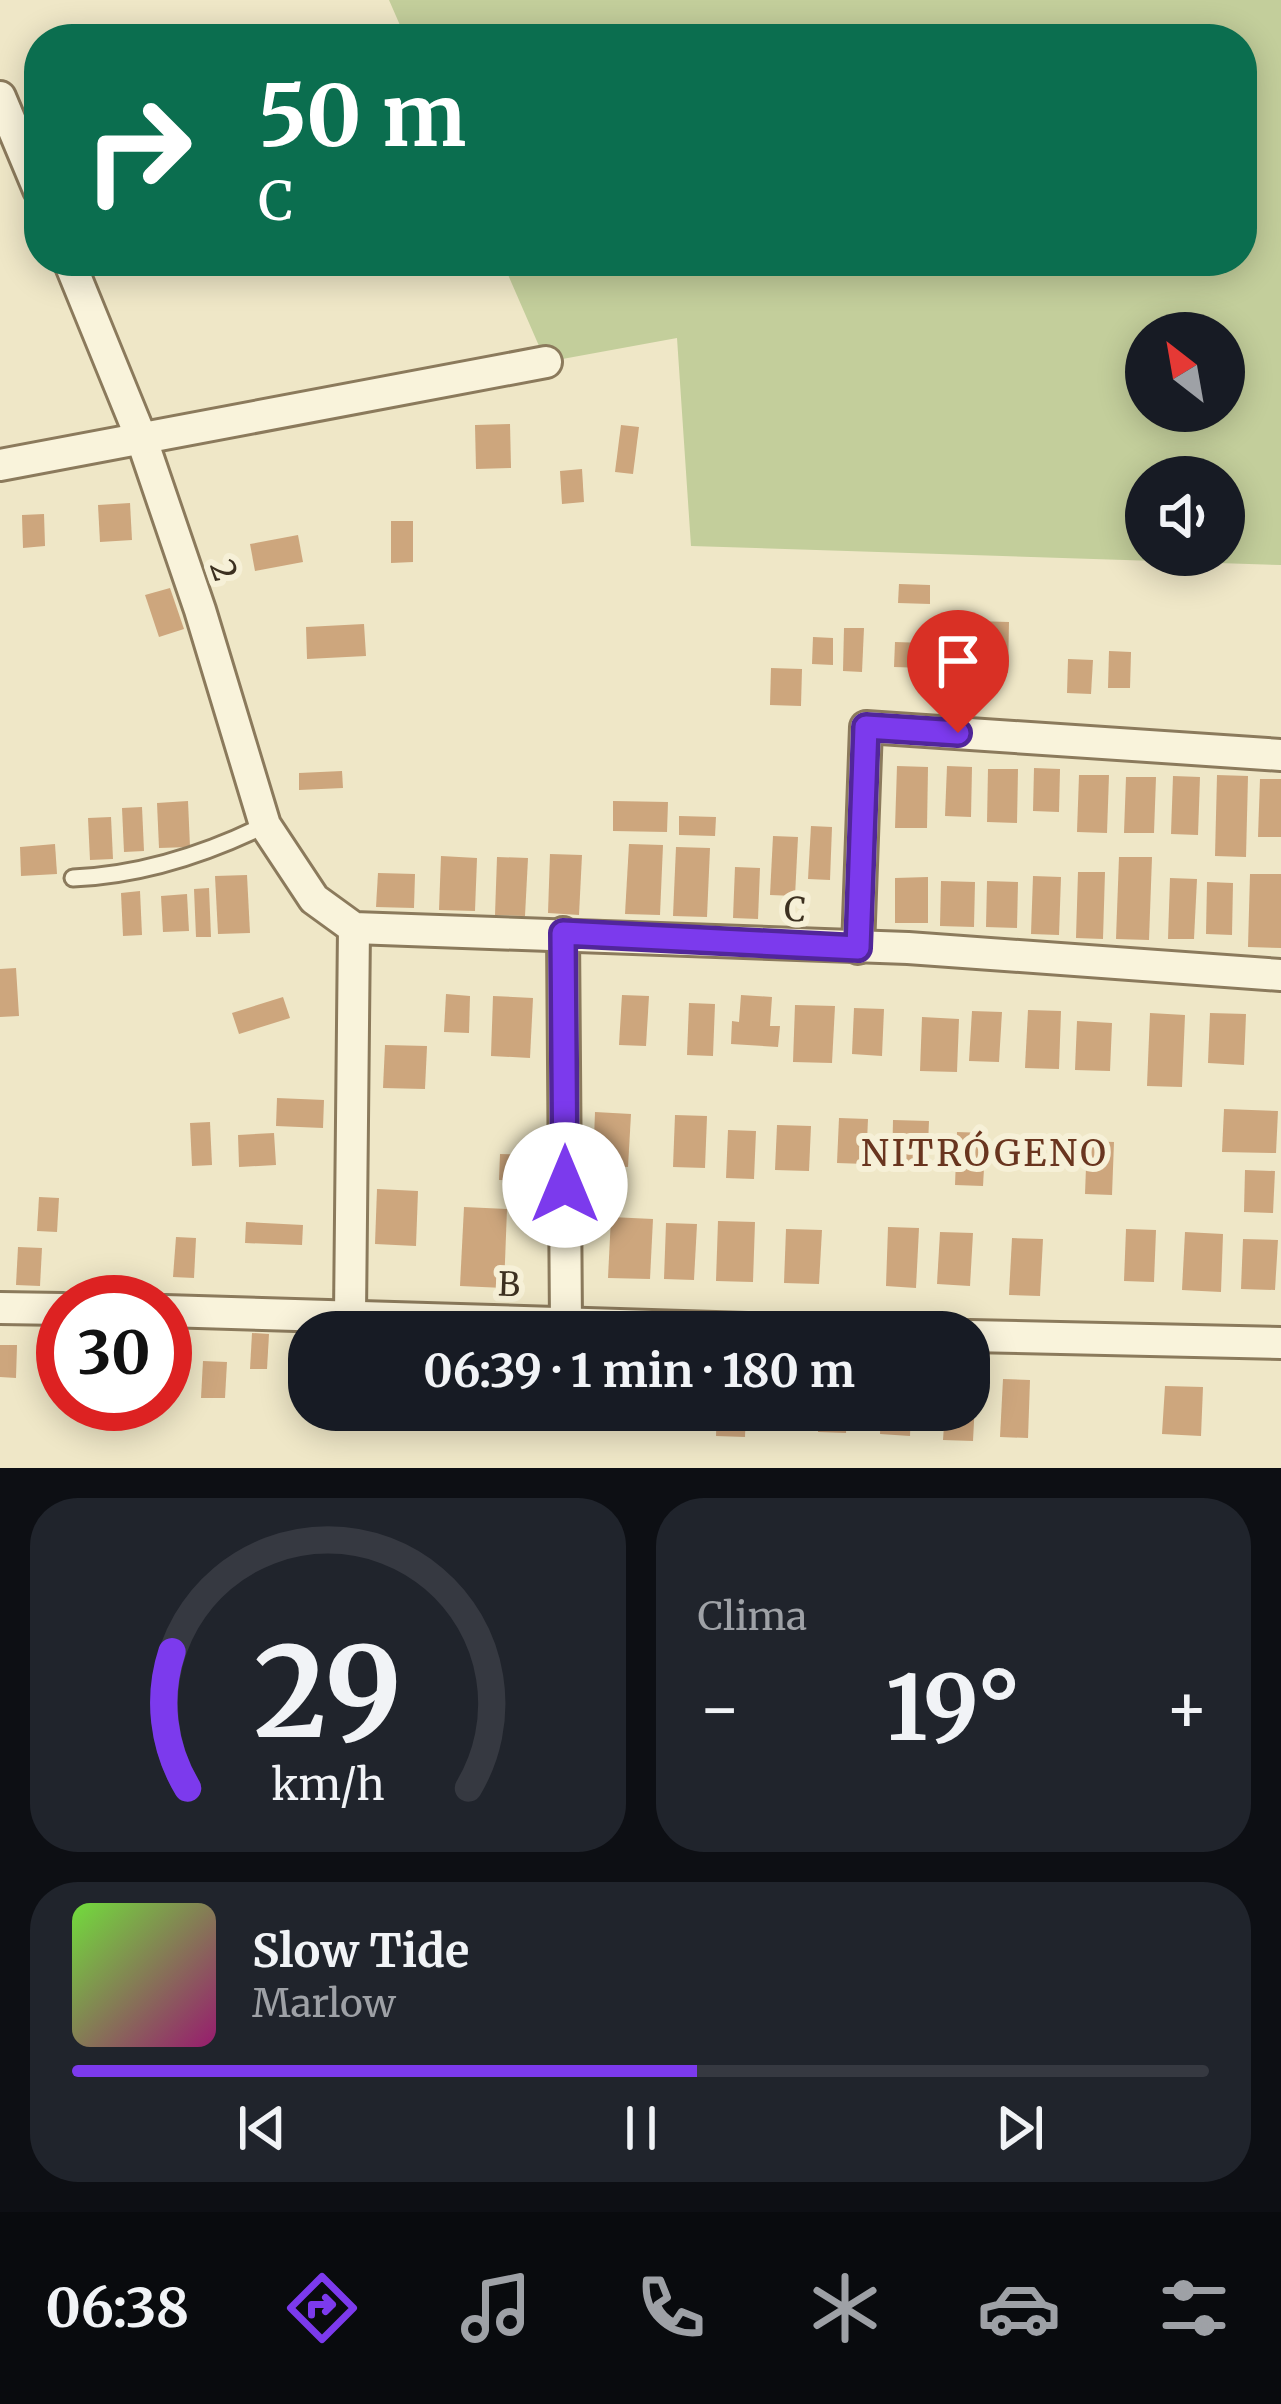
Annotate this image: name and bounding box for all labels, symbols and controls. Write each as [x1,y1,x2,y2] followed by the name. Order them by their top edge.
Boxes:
[258,63,466,169] text: 50 m
[60,72,216,228] icon: right
[258,167,293,235] text: C
[1125,312,1245,432] north arrow
[1125,312,1245,576] map controls
[1125,456,1245,576] button: sound
[201,554,246,586] street label: 2
[907,610,1009,733] pin
[925,628,991,694] icon: arrive
[783,888,807,931] street label: C
[502,1122,628,1248] position arrow
[861,1130,1109,1176] district label: NITRÓGENO
[497,1264,521,1305] street label: B
[36,1275,192,1431] speed limit sign: 30
[423,1343,855,1399] text: 06:39 · 1 min · 180 m
[698,1592,807,1641] text: Clima
[254,1614,402,1771] text: 29
[886,1651,1021,1765] text: 19°
[698,1667,742,1750] text: −
[1165,1667,1209,1750] text: +
[271,1758,385,1812] text: km/h
[252,1923,469,1979] text: Slow Tide
[252,1979,396,2028] text: Marlow
[229,2095,295,2161] icon: previous
[608,2095,674,2161] icon: pause
[987,2095,1053,2161] icon: next
[280,2266,364,2350] icon: directions
[454,2266,538,2350] icon: music
[629,2266,713,2350] icon: phone
[803,2266,887,2350] icon: climate
[977,2266,1061,2350] icon: car
[1152,2266,1236,2350] icon: filters
[45,2274,189,2342] text: 06:38

